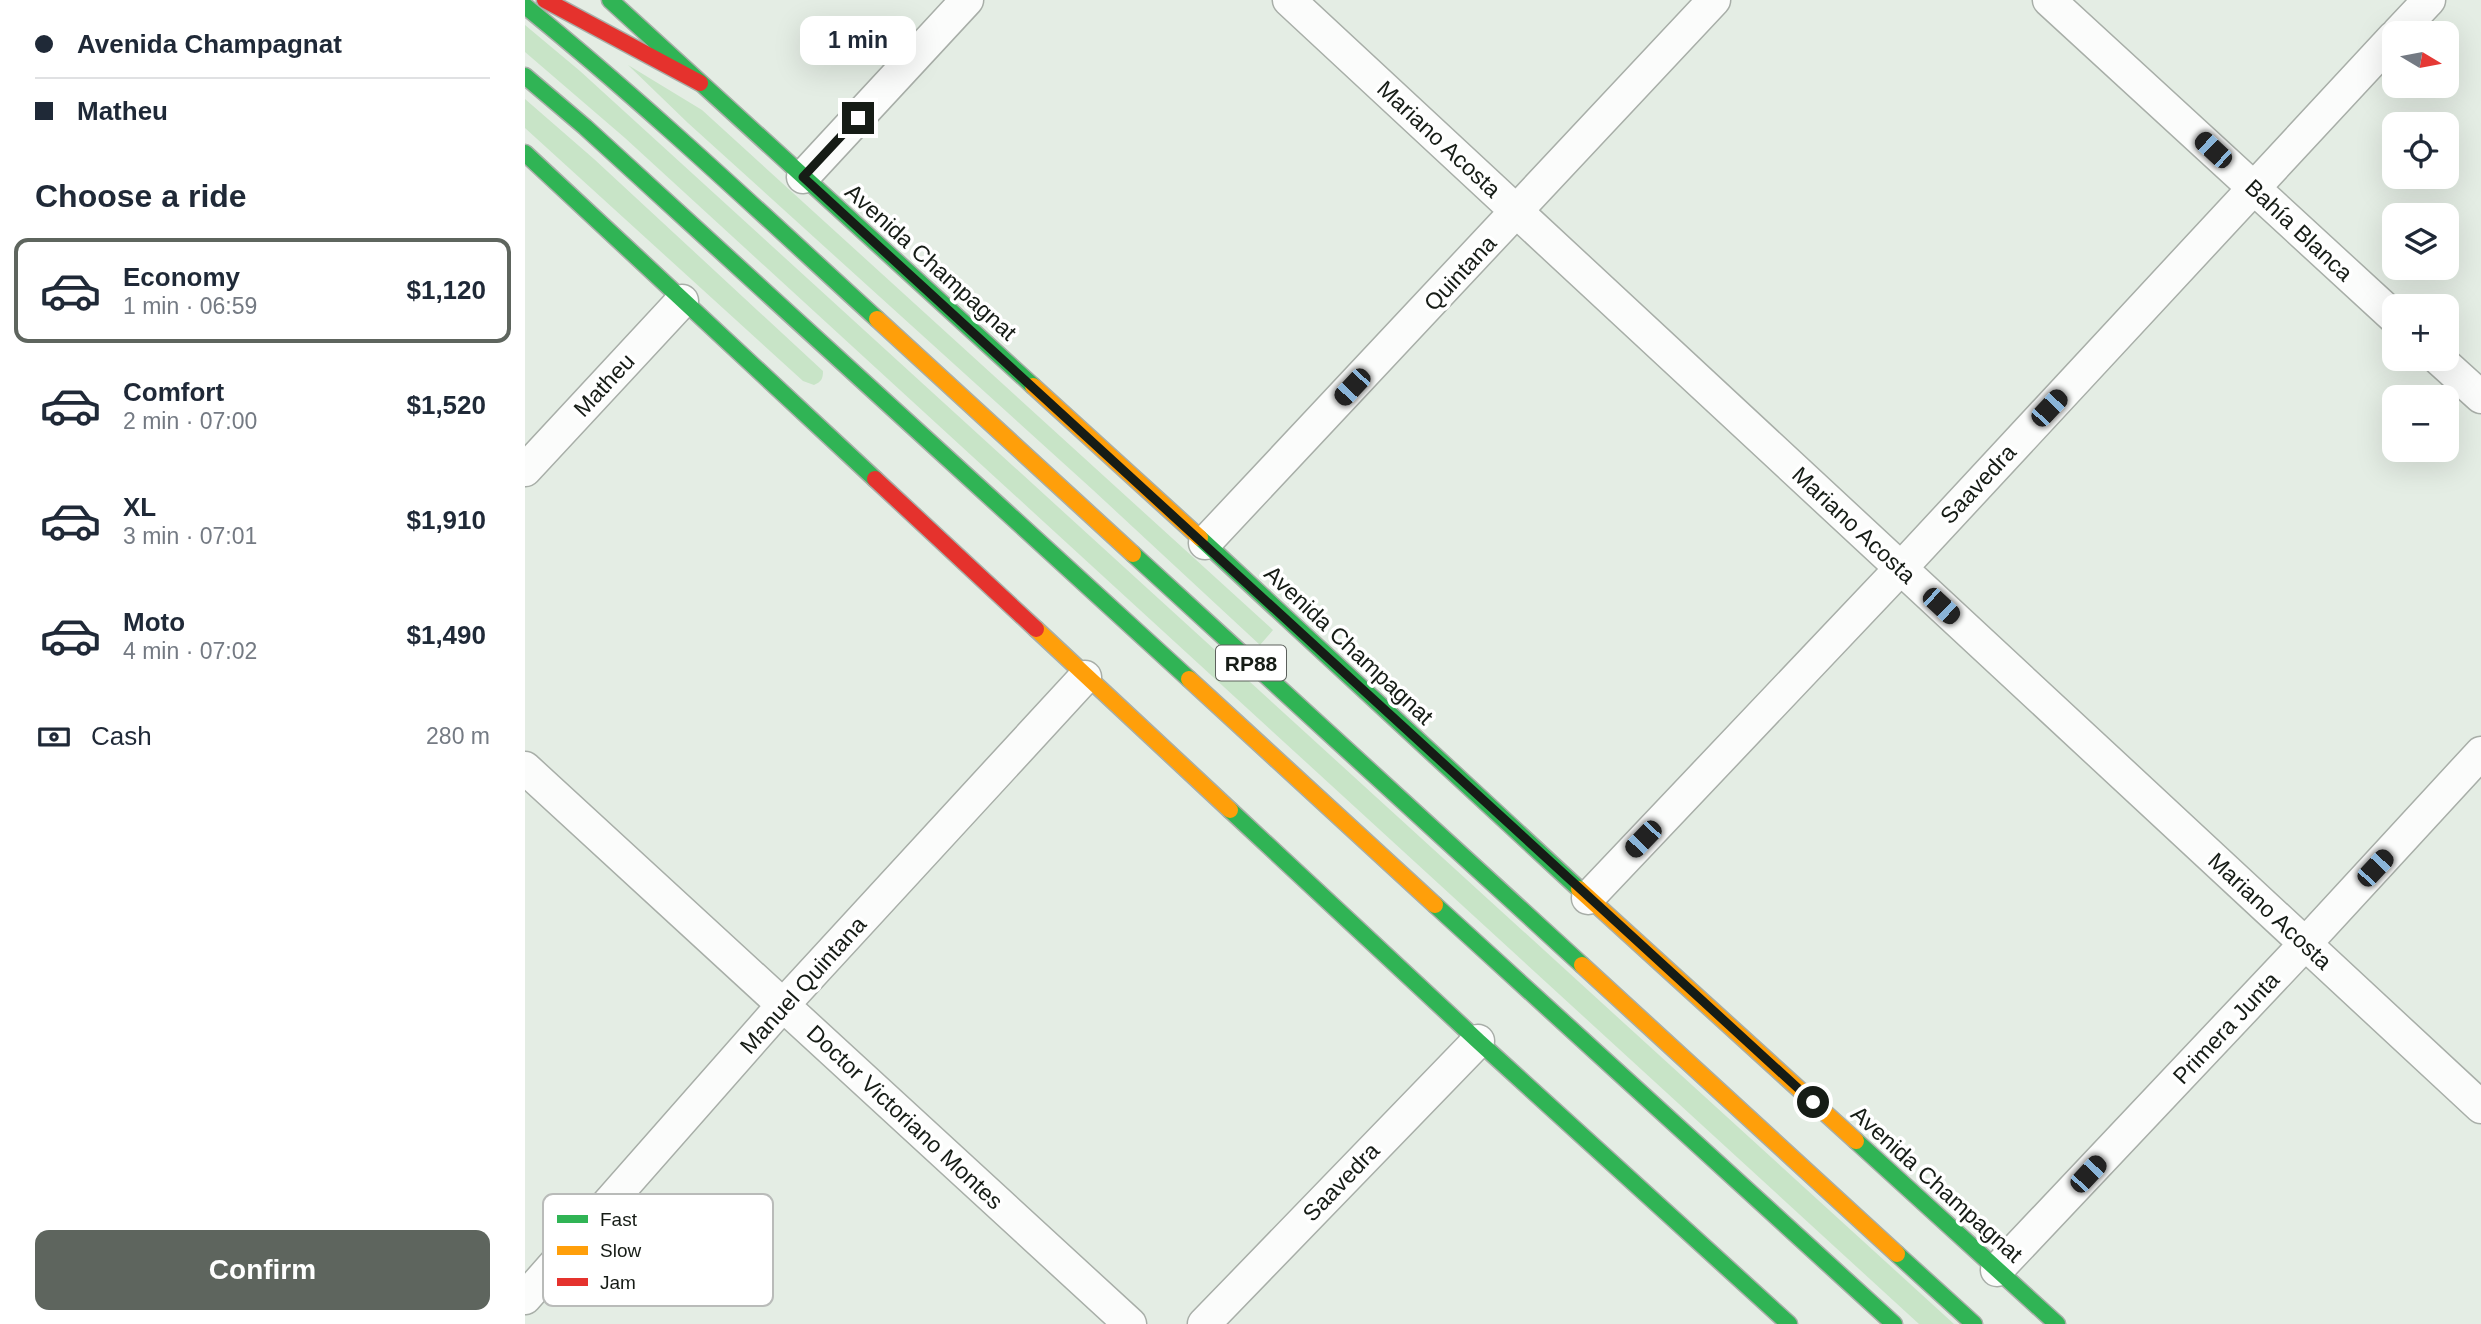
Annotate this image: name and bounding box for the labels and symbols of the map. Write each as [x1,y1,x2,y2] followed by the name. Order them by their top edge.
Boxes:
[800,17,916,66] callout: 1 min
[2382,21,2459,98] north arrow
[1372,75,1506,203] street label: Mariano Acosta
[842,102,874,134] route end
[2191,128,2236,172] car
[2240,174,2358,286] street label: Bahía Blanca
[840,178,1022,346] street label: Avenida Champagnat
[1419,230,1501,316] street label: Quintana
[568,348,640,422] street label: Matheu
[1330,364,1375,410] car
[2027,385,2072,431] car
[1935,439,2021,529] street label: Saavedra
[1787,461,1921,589] street label: Mariano Acosta
[1259,560,1439,730] street label: Avenida Champagnat
[1919,584,1964,628] car
[1216,646,1286,680] road number: RP88
[1621,817,1666,861] car
[2353,845,2398,891] car
[2203,847,2337,975] street label: Mariano Acosta
[735,911,871,1059] street label: Manuel Quintana
[2168,967,2284,1089] street label: Primera Junta
[802,1020,1008,1214] street label: Doctor Victoriano Montes
[1797,1086,1829,1118] route start
[1846,1100,2028,1268] street label: Avenida Champagnat
[1297,1137,1385,1226] street label: Saavedra
[2066,1151,2111,1197] car
[543,1194,773,1306] legend
[600,1209,638,1230] text: Fast
[600,1240,641,1261] text: Slow
[600,1272,636,1293] text: Jam

